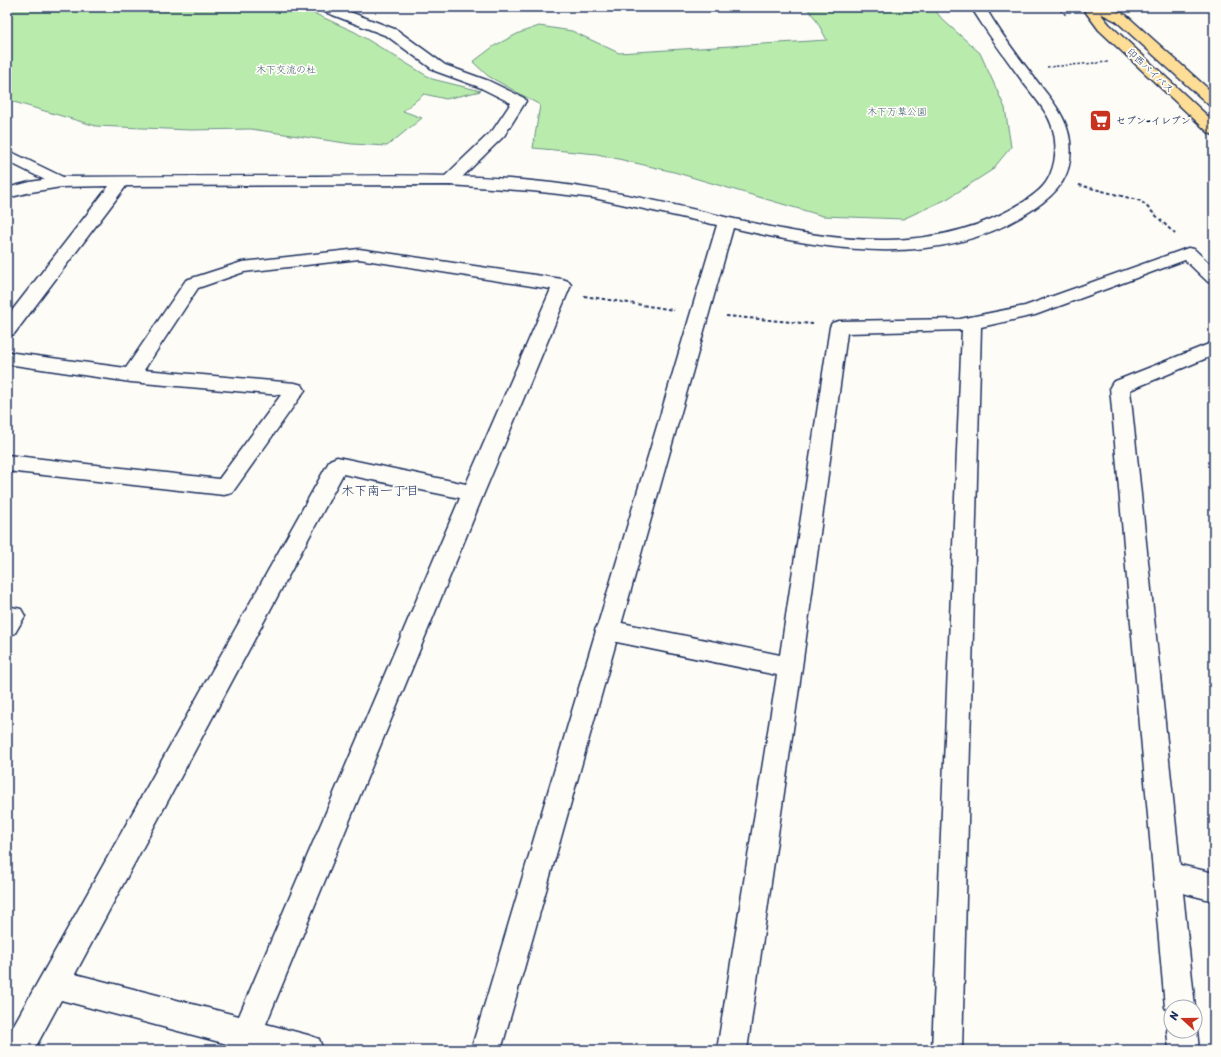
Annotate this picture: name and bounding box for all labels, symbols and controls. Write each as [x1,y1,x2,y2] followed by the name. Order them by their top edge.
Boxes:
[1122,44,1178,98] street label: 印西バイパス
[256,61,316,79] park label: 木下交流の杜
[867,103,927,121] park label: 木下万葉公園
[1087,108,1113,134] supermarket icon: セブン-イレブン
[1116,112,1191,130] place label: セブン-イレブン
[341,479,419,502] district label: 木下南一丁目
[1163,999,1203,1039] north arrow
[1164,1008,1185,1023] text: N

